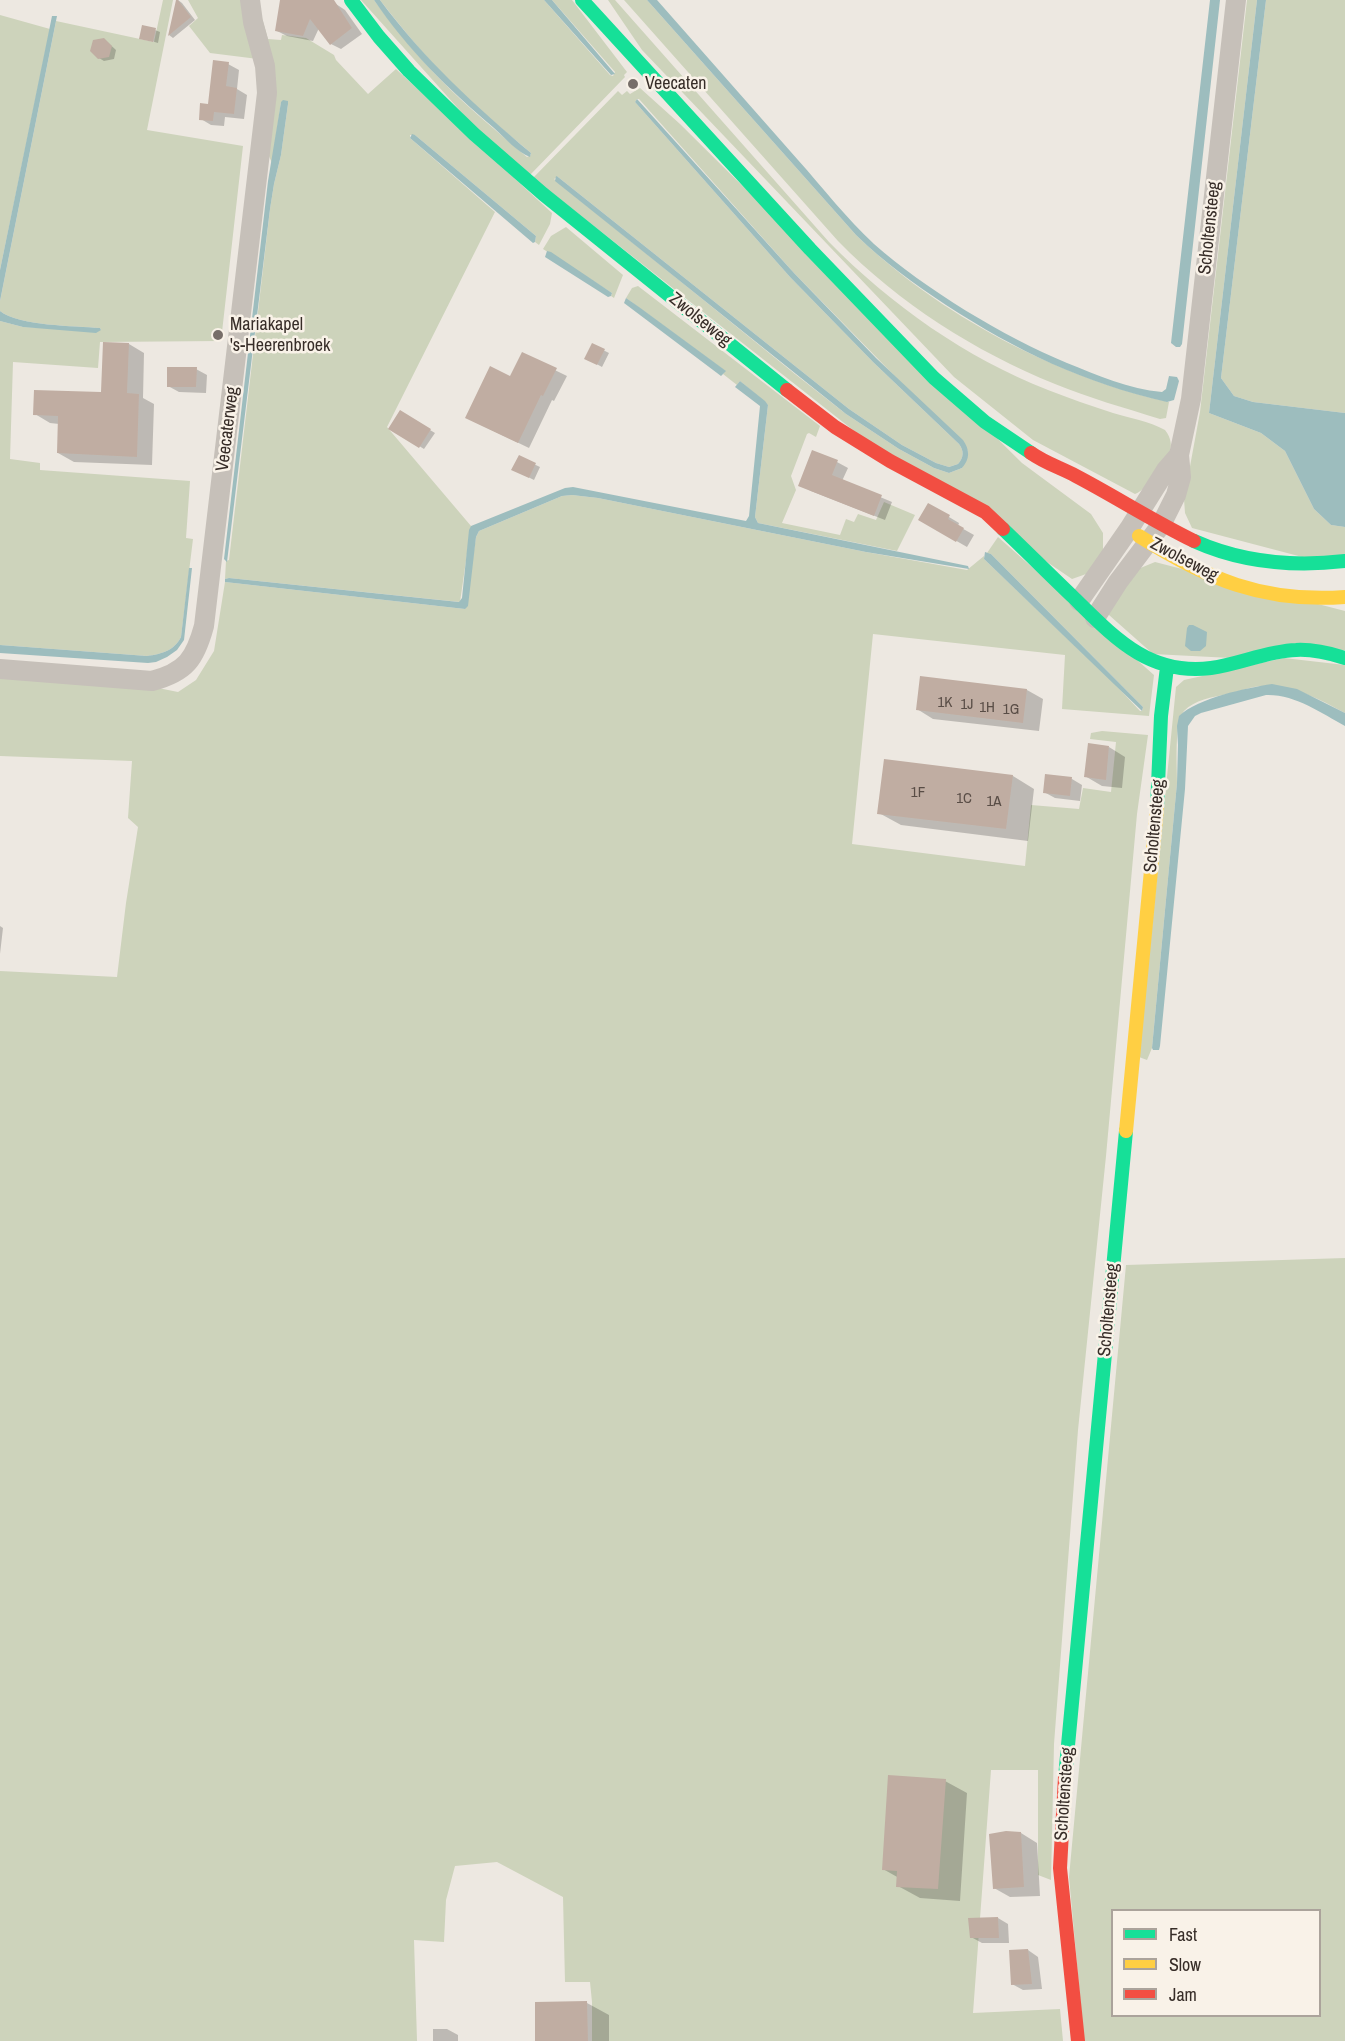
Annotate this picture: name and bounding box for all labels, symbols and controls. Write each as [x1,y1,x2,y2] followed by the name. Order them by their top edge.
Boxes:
[645,73,707,95] place label: Veecaten
[626,77,640,91] marker: Veecaten
[1194,180,1226,276] street label: Scholtensteeg
[665,288,735,352] street label: Zwolseweg
[230,314,330,356] place label: Mariakapel 's-Heerenbroek
[211,328,225,342] marker: Mariakapel 's-Heerenbroek
[212,385,244,473] street label: Veecaterweg
[1146,533,1222,587] street label: Zwolseweg
[937,694,953,712] house number: 1K
[961,696,973,714] house number: 1J
[979,699,995,717] house number: 1H
[1003,701,1019,719] house number: 1G
[1140,778,1170,874] street label: Scholtensteeg
[911,784,925,802] house number: 1F
[956,790,972,808] house number: 1C
[986,793,1002,811] house number: 1A
[1094,1262,1124,1358] street label: Scholtensteeg
[1051,1747,1079,1841] street label: Scholtensteeg
[1111,1909,1321,2017] legend
[1169,1922,1197,1947] text: Fast
[1169,1952,1201,1977] text: Slow
[1169,1982,1197,2007] text: Jam

